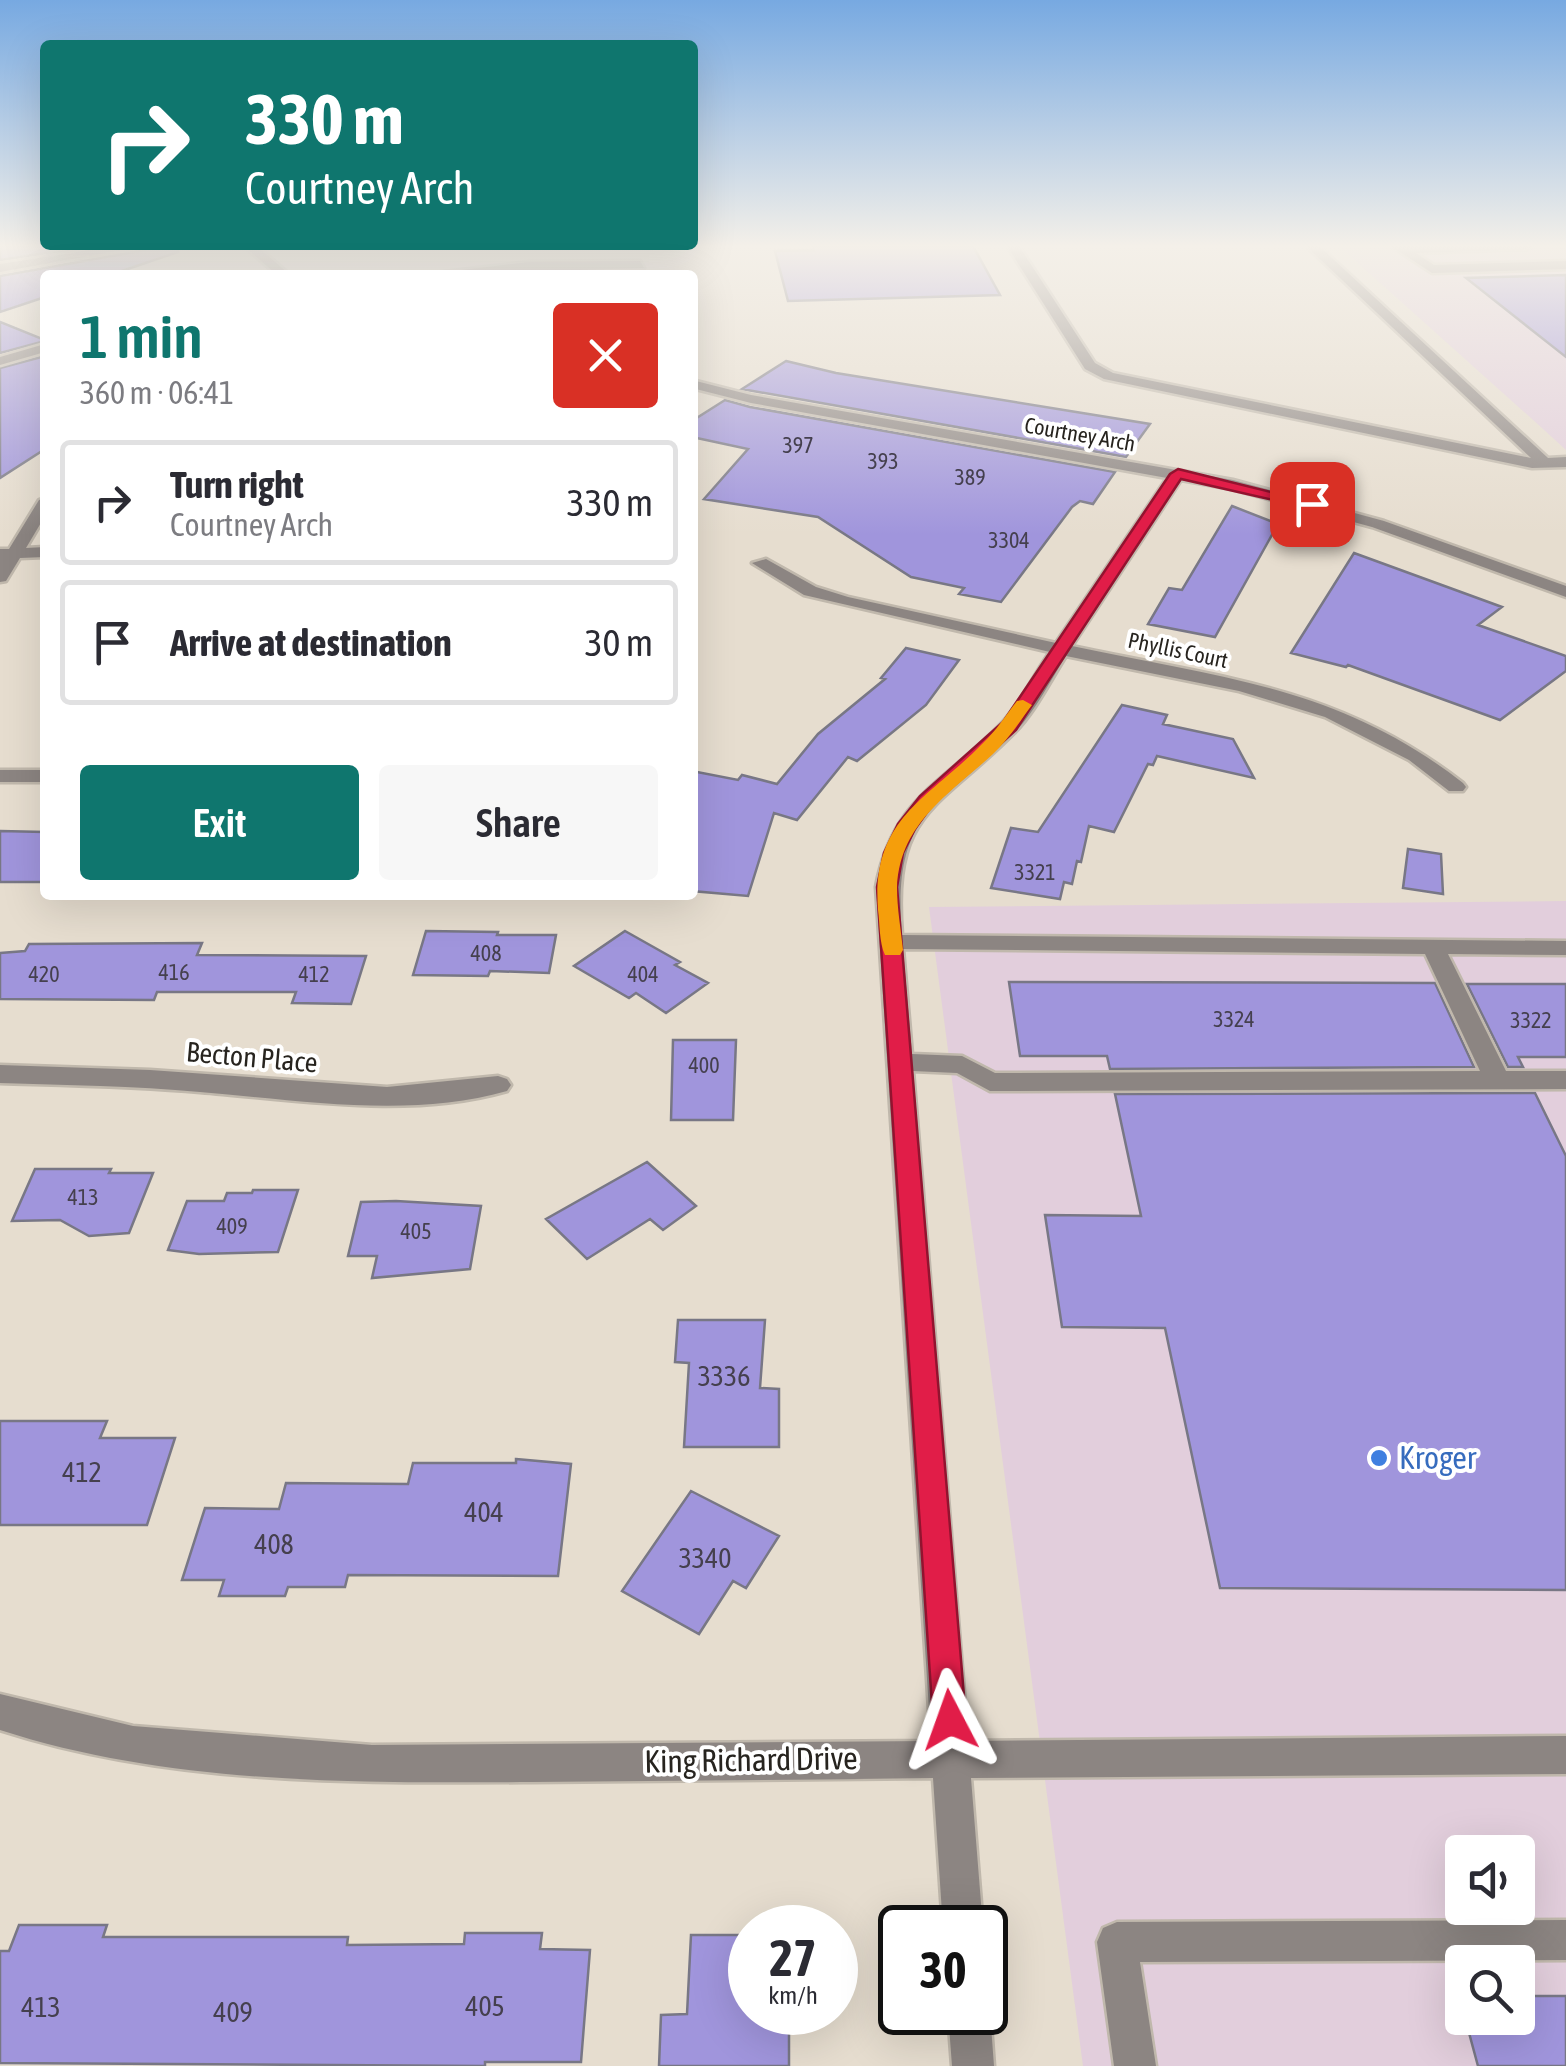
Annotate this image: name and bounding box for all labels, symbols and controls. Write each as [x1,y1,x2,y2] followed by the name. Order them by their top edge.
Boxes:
[245,79,404,159] text: 330 m
[80,80,210,210] icon: right
[245,162,474,214] text: Courtney Arch
[80,302,203,371] text: 1 min
[553,303,658,408] button: close
[80,374,234,411] text: 360 m · 06:41
[1023,411,1137,457] street label: Courtney Arch
[782,432,814,458] house number: 397
[867,448,899,474] house number: 393
[1270,462,1355,547] pin
[170,463,304,506] text: Turn right
[954,464,986,490] house number: 389
[85,475,140,530] icon: right
[1285,477,1340,532] icon: arrive
[567,481,653,524] text: 330 m
[170,506,333,543] text: Courtney Arch
[988,527,1030,553] house number: 3304
[85,615,140,670] icon: arrive
[170,621,452,664] text: Arrive at destination
[585,621,653,664] text: 30 m
[1126,627,1230,673] street label: Phyllis Court
[80,765,359,880] button: Exit
[379,765,658,880] button: Share
[1014,859,1056,885] house number: 3321
[470,940,502,966] house number: 408
[158,959,190,985] house number: 416
[28,961,60,987] house number: 420
[298,961,330,987] house number: 412
[627,961,659,987] house number: 404
[1213,1006,1255,1032] house number: 3324
[1510,1007,1552,1033] house number: 3322
[185,1035,319,1079] street label: Becton Place
[688,1052,720,1078] house number: 400
[67,1184,99,1210] house number: 413
[216,1213,248,1239] house number: 409
[400,1218,432,1244] house number: 405
[698,1360,750,1392] house number: 3336
[1399,1439,1477,1476] place label: Kroger
[1368,1447,1390,1469] marker: Kroger
[62,1456,102,1488] house number: 412
[464,1496,504,1528] house number: 404
[254,1528,294,1560] house number: 408
[679,1542,731,1574] house number: 3340
[898,1668,1002,1772] position arrow
[644,1739,858,1780] street label: King Richard Drive
[1445,1835,1535,2035] map controls
[1445,1835,1535,1925] button: sound
[878,1905,1008,2035] speed limit sign: 30
[769,1929,816,1987] text: 27
[1445,1945,1535,2035] button: search
[768,1981,818,2009] text: km/h
[465,1990,505,2022] house number: 405
[21,1991,61,2023] house number: 413
[213,1996,253,2028] house number: 409

